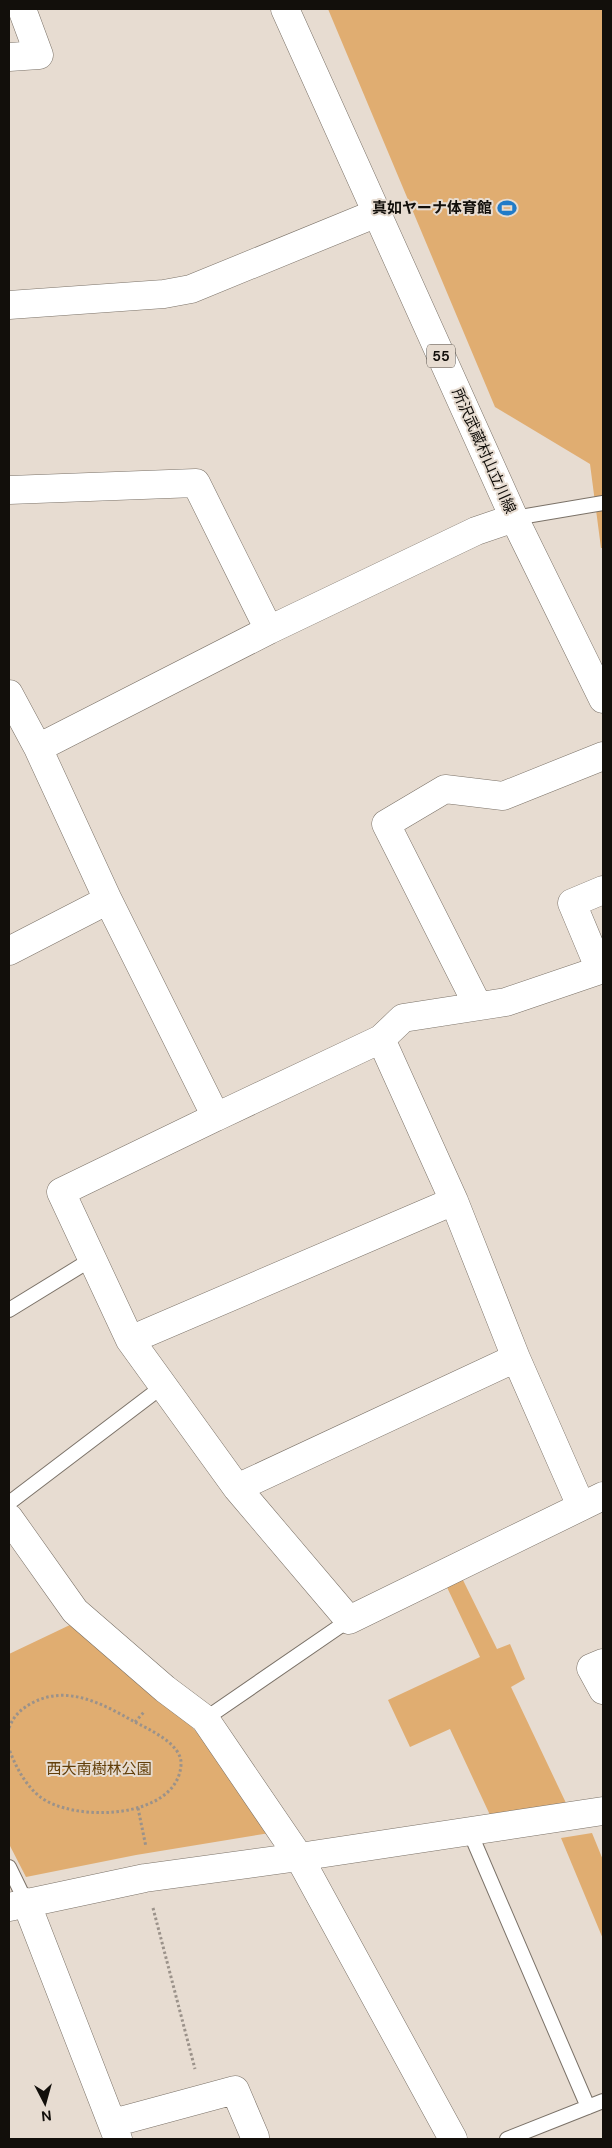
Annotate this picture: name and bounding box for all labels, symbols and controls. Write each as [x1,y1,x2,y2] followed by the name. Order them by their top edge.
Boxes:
[496,197,518,219] sports icon: 真如ヤーナ体育館
[372,198,492,218] place label: 真如ヤーナ体育館
[427,344,455,368] road number: 55
[447,385,521,517] street label: 所沢武蔵村山立川線
[46,1759,152,1779] park label: 西大南樹林公園
[20,2078,70,2128] north arrow
[40,2106,52,2125] text: N

